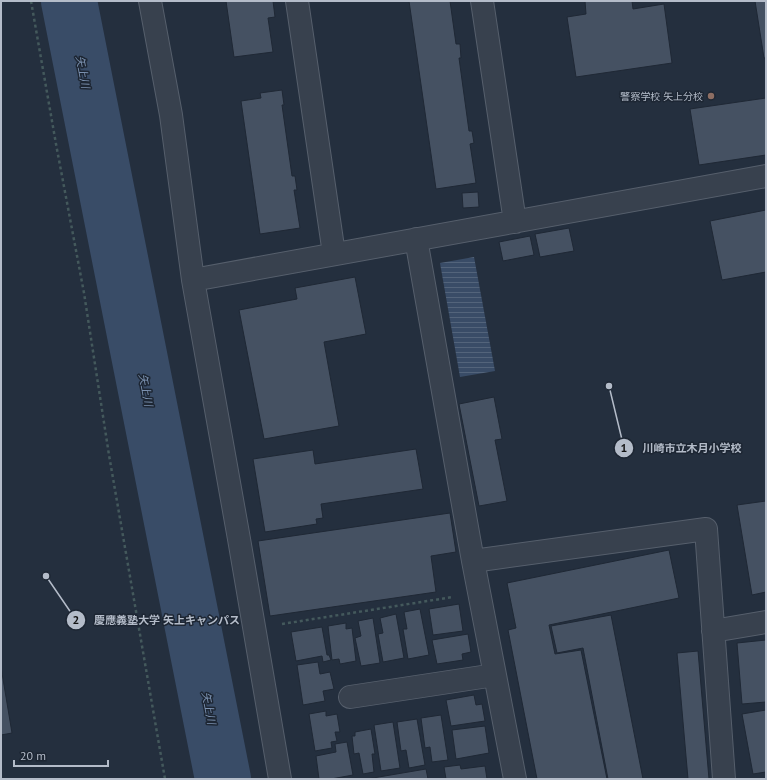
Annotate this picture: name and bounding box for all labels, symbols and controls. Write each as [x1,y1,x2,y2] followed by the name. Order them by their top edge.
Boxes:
[73,54,93,91] water label: 矢上川
[620,90,703,103] place label: 警察学校 矢上分校
[706,91,716,101] marker: 警察学校 矢上分校
[136,372,156,409] water label: 矢上川
[614,436,749,459] callout: 川崎市立木月小学校
[621,440,627,455] text: 1
[643,441,742,455] text: 川崎市立木月小学校
[66,609,248,632] callout: 慶應義塾大学 矢上キャンパス
[73,612,79,627] text: 2
[94,613,240,627] text: 慶應義塾大学 矢上キャンパス
[199,690,219,727] water label: 矢上川
[14,742,108,768] scale bar
[20,748,46,763] text: 20 m

